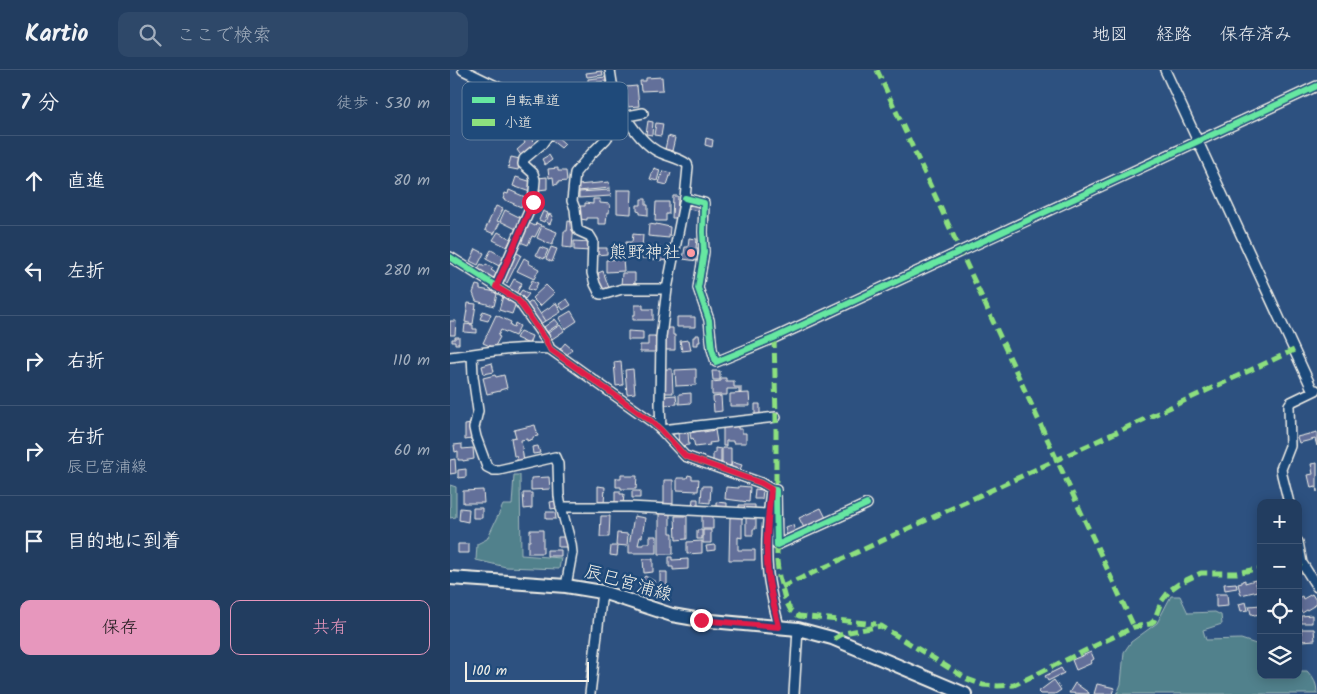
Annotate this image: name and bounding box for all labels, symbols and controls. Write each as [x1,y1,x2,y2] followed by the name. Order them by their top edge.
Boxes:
[118,12,468,57] search box
[25,15,88,54] text: Kartio
[136,21,164,49] icon: search
[176,21,271,51] text: ここで検索
[1092,21,1128,50] text: 地図
[1156,21,1192,50] text: 経路
[1220,21,1292,50] text: 保存済み
[462,82,628,140] legend
[20,87,59,120] text: 7 分
[504,90,560,112] text: 自転車道
[336,91,430,116] text: 徒歩 · 530 m
[504,112,532,134] text: 小道
[20,167,48,195] icon: ahead
[67,167,105,197] text: 直進
[393,168,430,193] text: 80 m
[522,191,545,214] route start
[609,239,681,268] place label: 熊野神社
[685,247,697,259] marker: 熊野神社
[20,257,48,285] icon: left
[67,257,105,287] text: 左折
[384,258,430,283] text: 280 m
[20,347,48,375] icon: right
[67,347,105,377] text: 右折
[393,348,430,373] text: 110 m
[67,423,105,453] text: 右折
[20,437,48,465] icon: right
[394,438,430,463] text: 60 m
[67,455,147,480] text: 辰巳宮浦線
[1257,499,1302,679] map controls
[1257,499,1302,544] button: +
[20,527,48,555] icon: arrive
[67,527,181,557] text: 目的地に到着
[1257,544,1302,589] button: −
[581,558,675,610] street label: 辰巳宮浦線
[1257,589,1302,634] button: locate
[20,600,220,655] button: 保存
[230,600,430,655] button: 共有
[690,609,713,632] route end
[1257,634,1302,679] button: layers
[465,659,589,682] scale bar
[472,660,507,682] text: 100 m

